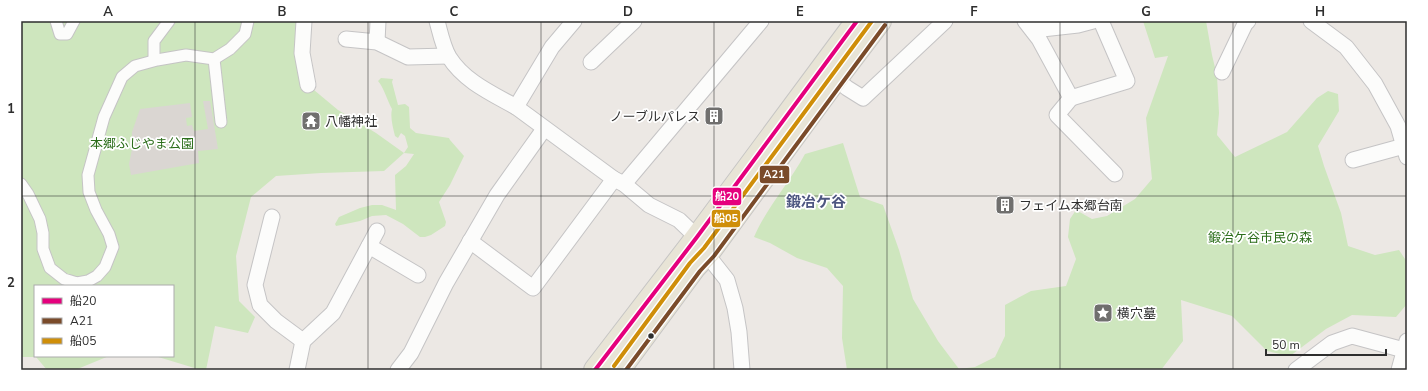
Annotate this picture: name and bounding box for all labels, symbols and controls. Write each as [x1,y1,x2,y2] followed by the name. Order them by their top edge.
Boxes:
[103,3,113,21] text: A
[278,3,287,21] text: B
[450,3,459,21] text: C
[623,3,633,21] text: D
[796,3,804,21] text: E
[970,3,978,21] text: F
[1141,3,1151,21] text: G
[1315,3,1325,21] text: H
[7,100,15,118] text: 1
[703,105,725,127] building icon: ノーブルパレス
[610,108,700,126] place label: ノーブルパレス
[300,110,322,132] temple icon: 八幡神社
[325,113,377,131] place label: 八幡神社
[90,135,194,153] park label: 本郷ふじやま公園
[759,165,790,184] line badge: A21
[763,167,785,182] text: A21
[712,187,742,206] line badge: 船20
[715,189,739,204] text: 船20
[786,192,846,212] district label: 鍛冶ケ谷
[994,194,1016,216] building icon: フェイム本郷台南
[1019,197,1123,215] place label: フェイム本郷台南
[711,209,741,228] line badge: 船05
[714,211,738,226] text: 船05
[1208,229,1312,247] park label: 鍛冶ケ谷市民の森
[7,274,15,292] text: 2
[34,285,174,357] legend
[70,293,96,309] text: 船20
[1092,302,1114,324] place icon: 横穴墓
[1117,305,1156,323] place label: 横穴墓
[70,313,93,329] text: A21
[646,331,656,341] unlabelled marker
[1266,331,1386,357] scale bar
[70,333,96,349] text: 船05
[1272,337,1300,353] text: 50 m

